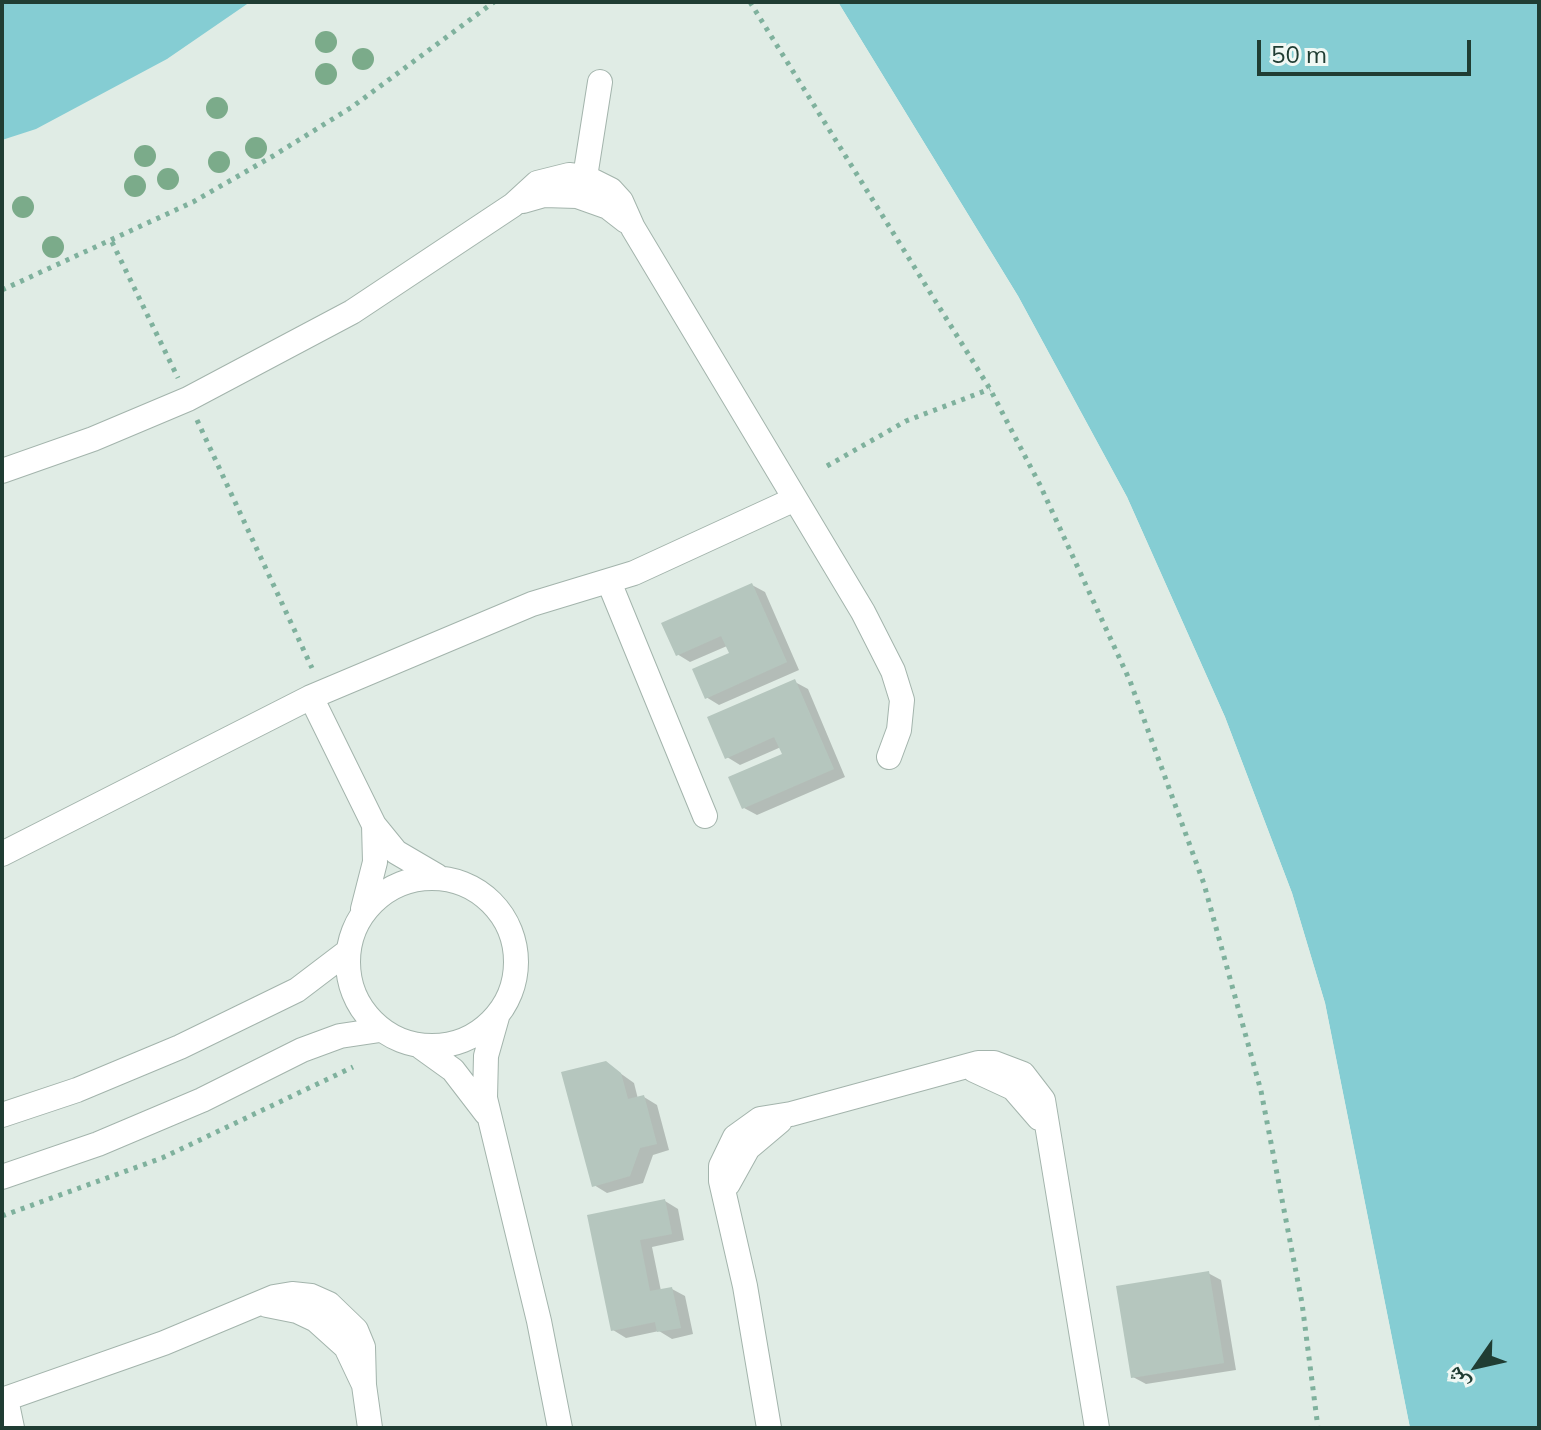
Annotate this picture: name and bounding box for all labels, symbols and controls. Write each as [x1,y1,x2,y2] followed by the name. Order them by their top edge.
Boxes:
[1261,24,1475,74] scale bar
[1271,39,1327,69] text: 50 m
[1437,1326,1517,1406] north arrow
[1439,1362,1475,1397] text: ش

